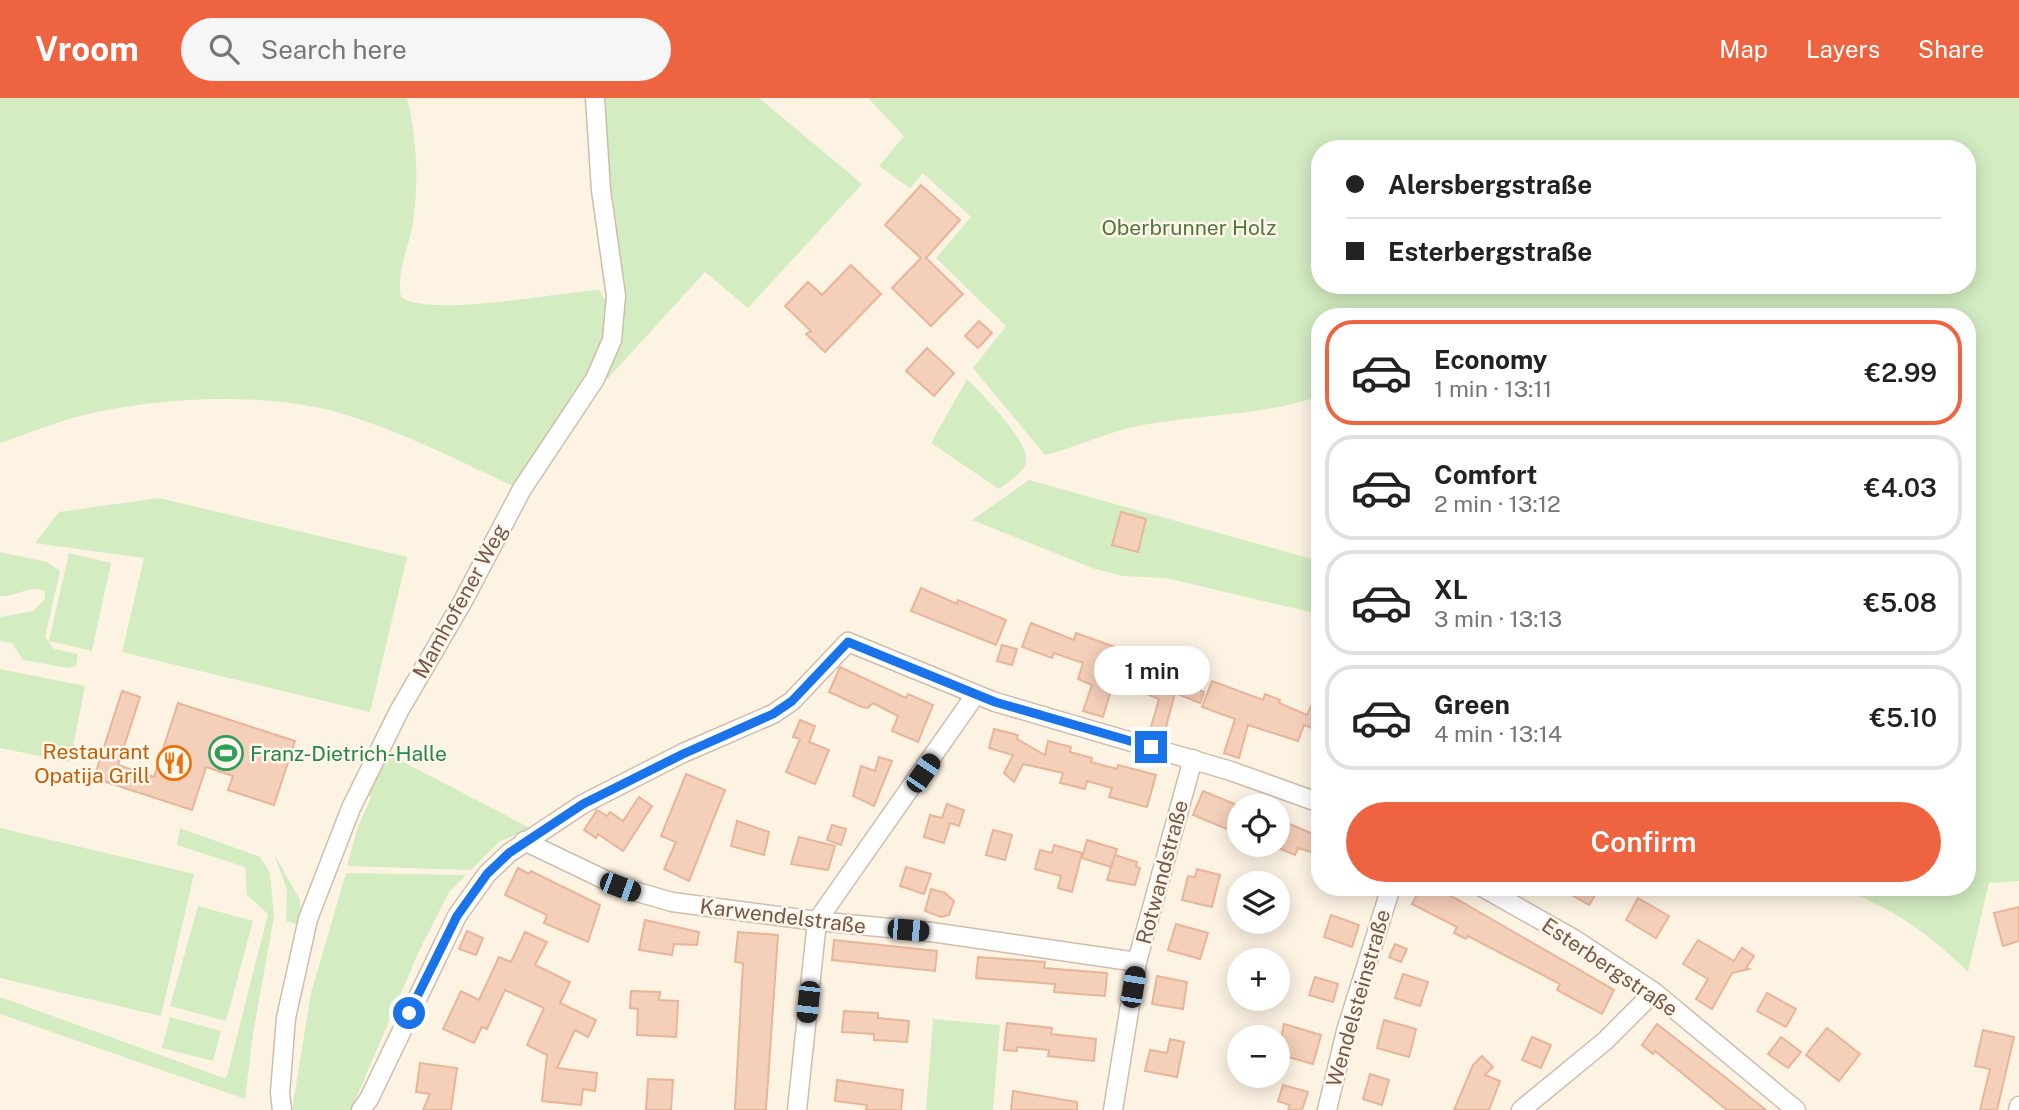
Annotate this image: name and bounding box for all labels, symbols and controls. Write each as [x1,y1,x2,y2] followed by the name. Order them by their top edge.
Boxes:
[181,18,671,81] search box
[35,30,139,68] text: Vroom
[205,30,243,68] icon: search
[261,34,407,65] text: Search here
[1719,35,1768,63] text: Map
[1806,35,1880,63] text: Layers
[1918,35,1984,63] text: Share
[1388,169,1592,200] text: Alersbergstraße
[1102,215,1276,240] park label: Oberbrunner Holz
[1388,236,1592,267] text: Esterbergstraße
[1350,341,1413,404] icon: car
[1434,344,1547,375] text: Economy
[1865,357,1937,388] text: €2.99
[1434,375,1552,402] text: 1 min · 13:11
[1350,456,1413,519] icon: car
[1434,459,1537,490] text: Comfort
[1864,472,1937,503] text: €4.03
[1434,490,1561,517] text: 2 min · 13:12
[407,519,513,683] street label: Mamhofener Weg
[1350,571,1413,634] icon: car
[1434,574,1468,605] text: XL
[1864,587,1937,618] text: €5.08
[1434,605,1562,632] text: 3 min · 13:13
[1093,646,1209,694] callout: 1 min
[1125,657,1179,684] text: 1 min
[1350,686,1413,749] icon: car
[1434,689,1510,720] text: Green
[1870,702,1937,733] text: €5.10
[1434,720,1562,747] text: 4 min · 13:14
[1135,731,1167,763] route end
[207,734,245,772] sports icon: Franz-Dietrich-Halle
[34,739,150,788] place label: Restaurant Opatija Grill
[250,741,447,766] place label: Franz-Dietrich-Halle
[155,744,193,782] restaurant icon: Restaurant Opatija Grill
[903,750,944,796] car
[1227,794,1290,1088] map controls
[1227,794,1290,857] button: locate
[1131,797,1193,947] street label: Rotwandstraße
[1346,802,1941,882] button: Confirm
[597,870,644,904] car
[1227,871,1290,934] button: layers
[699,893,867,939] street label: Karwendelstraße
[1321,906,1395,1090] street label: Wendelsteinstraße
[1537,912,1683,1022] street label: Esterbergstraße
[887,918,930,942] car
[1227,948,1290,1011] button: +
[1120,965,1147,1009] car
[796,980,821,1024] car
[393,997,425,1029] route start
[1227,1025,1290,1088] button: −

